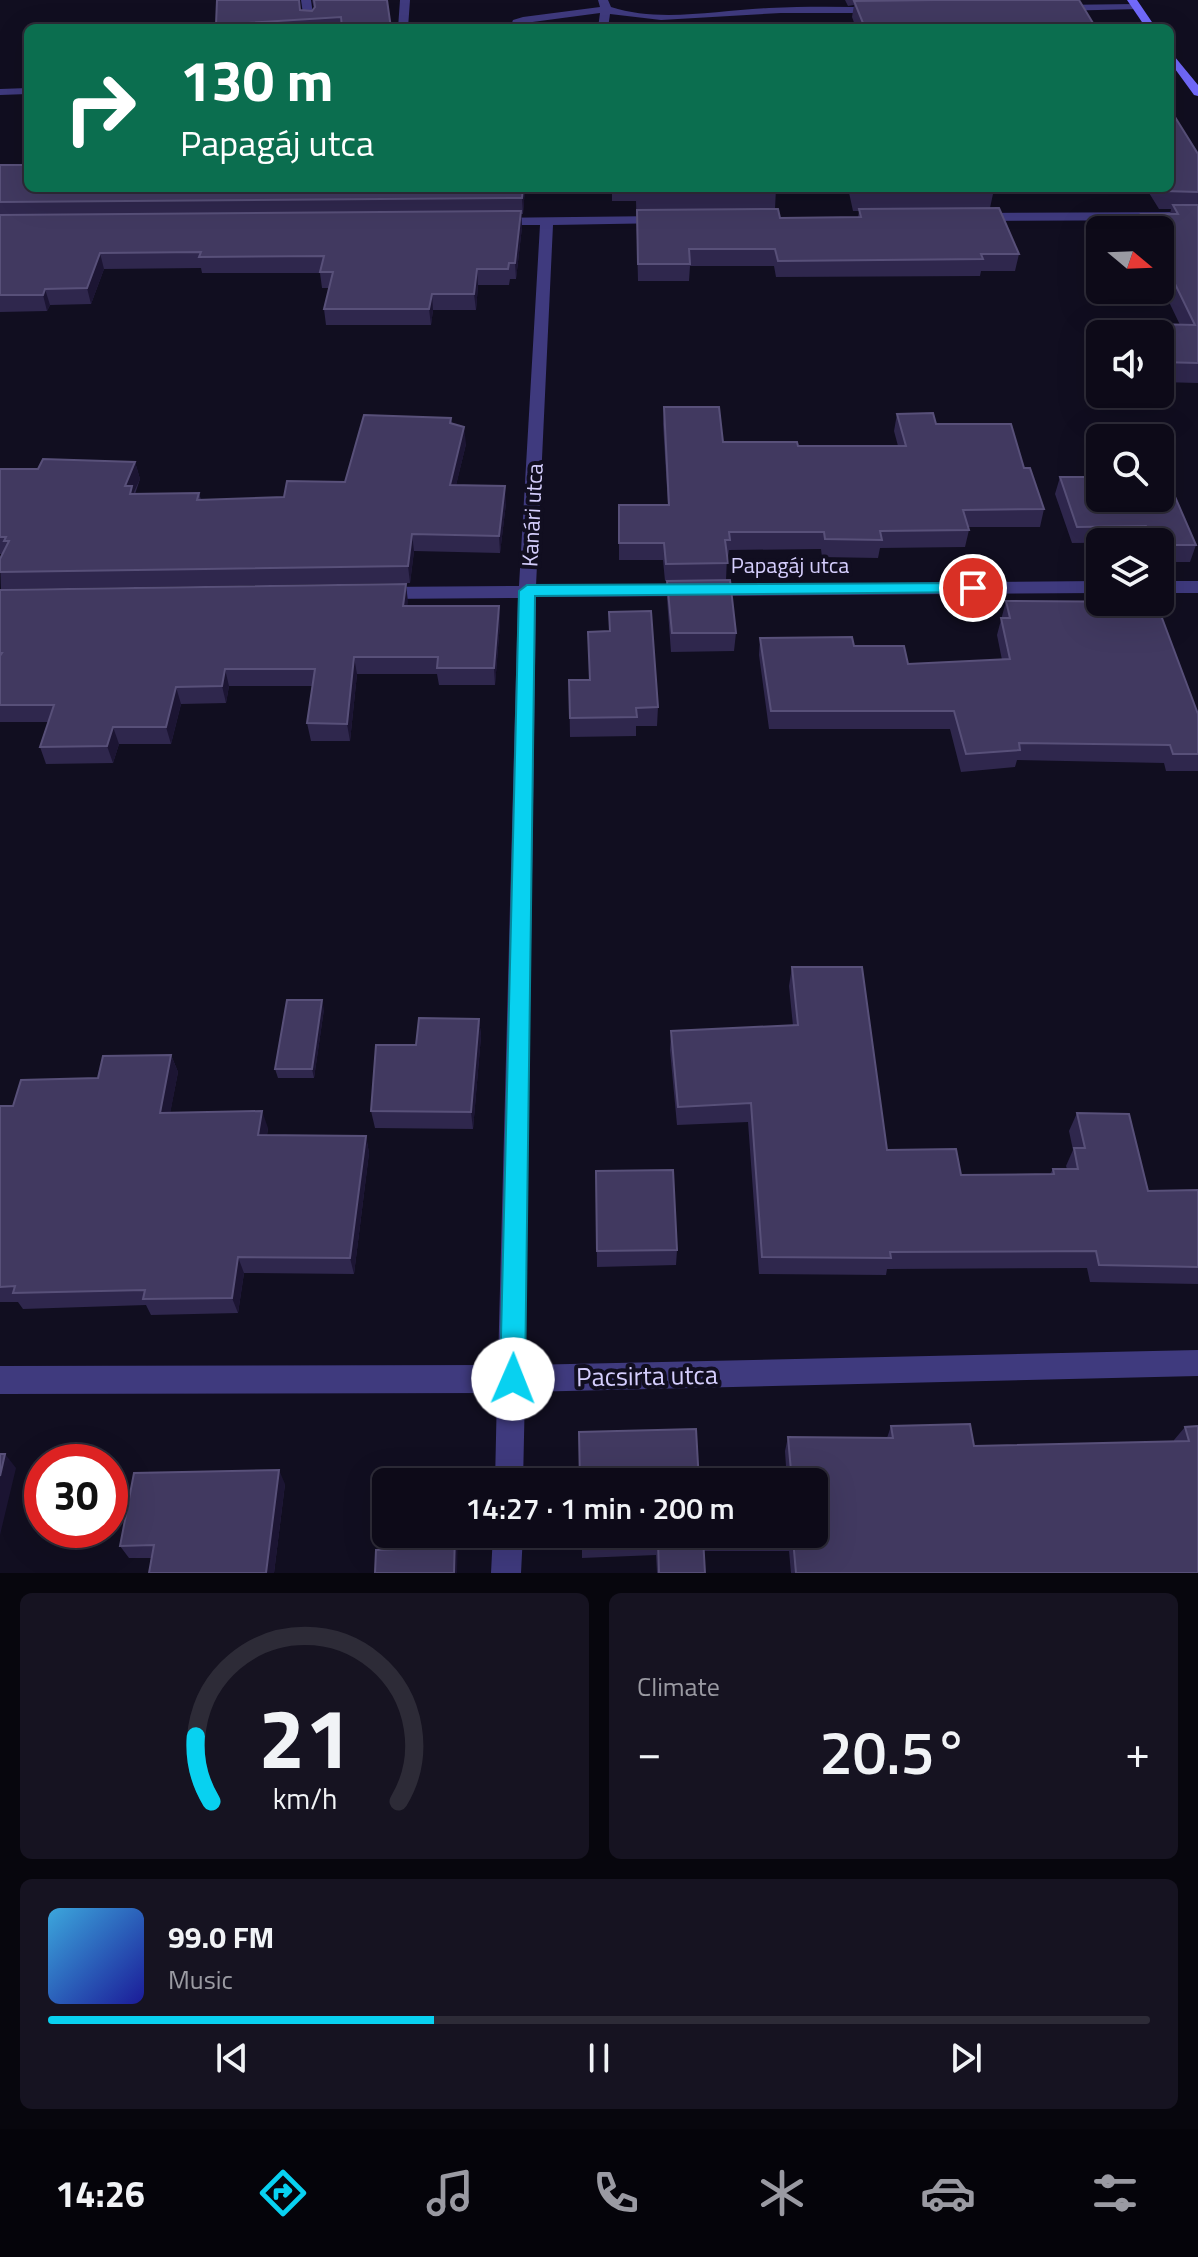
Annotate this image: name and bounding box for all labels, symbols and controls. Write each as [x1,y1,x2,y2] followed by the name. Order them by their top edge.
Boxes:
[180,38,333,123] text: 130 m
[48,56,152,160] icon: right
[180,115,374,170] text: Papagáj utca
[1086,216,1174,304] north arrow
[1086,216,1174,616] map controls
[1086,320,1174,408] button: sound
[1086,424,1174,512] button: search
[512,462,552,568] street label: Kanári utca
[1086,528,1174,616] button: layers
[731,548,849,582] street label: Papagáj utca
[939,554,1007,622] pin
[951,566,995,610] icon: arrive
[471,1337,555,1421] position arrow
[576,1355,718,1396] street label: Pacsirta utca
[24,1444,128,1548] speed limit sign: 30
[465,1485,735,1531] text: 14:27 · 1 min · 200 m
[637,1667,720,1706] text: Climate
[258,1674,351,1800] text: 21
[819,1706,968,1797] text: 20.5°
[637,1718,662,1785] text: −
[1125,1718,1150,1785] text: +
[272,1777,337,1820] text: km/h
[168,1914,274,1960] text: 99.0 FM
[168,1960,233,1999] text: Music
[210,2036,254,2080] icon: previous
[577,2036,621,2080] icon: pause
[944,2036,988,2080] icon: next
[255,2165,311,2221] icon: directions
[422,2165,478,2221] icon: music
[588,2165,644,2221] icon: phone
[754,2165,810,2221] icon: climate
[920,2165,976,2221] icon: car
[1087,2165,1143,2221] icon: filters
[55,2166,145,2221] text: 14:26

